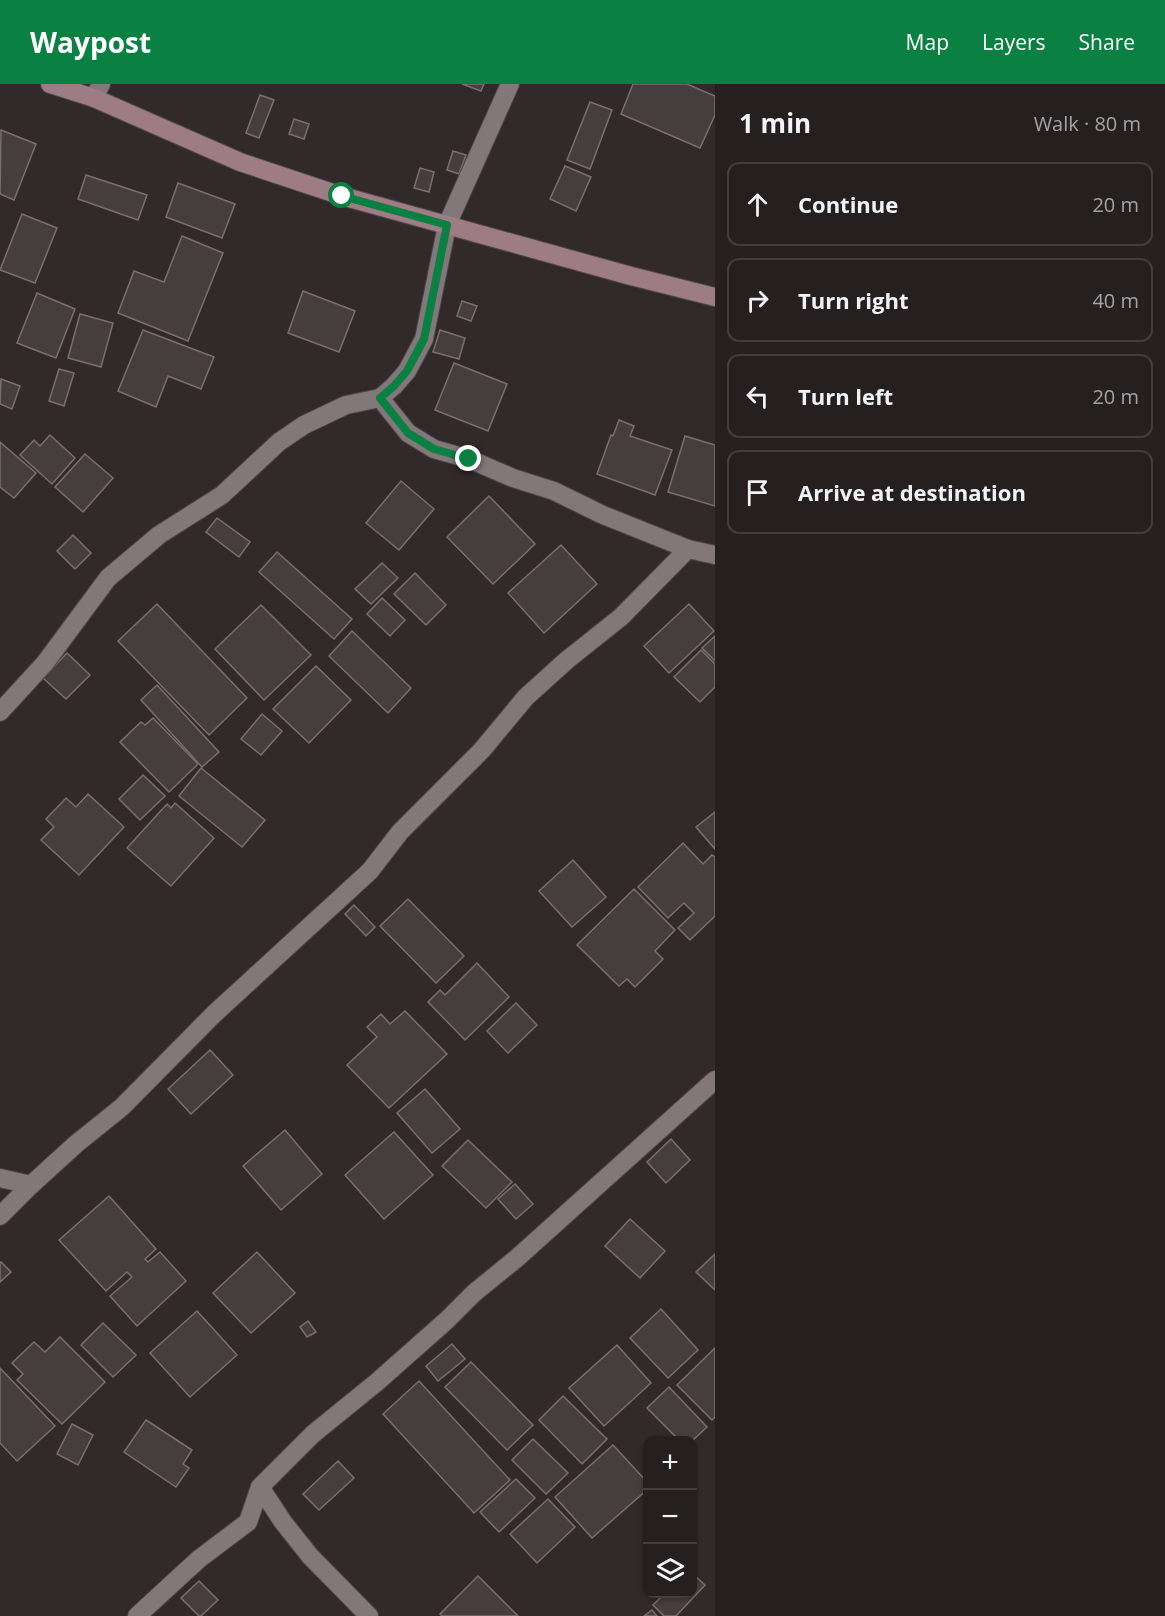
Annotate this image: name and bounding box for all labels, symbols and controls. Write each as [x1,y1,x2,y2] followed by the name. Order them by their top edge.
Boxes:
[30,23,151,61] text: Waypost
[906,28,949,56] text: Map
[982,28,1046,56] text: Layers
[1079,28,1135,56] text: Share
[739,105,811,141] text: 1 min
[1034,110,1141,137] text: Walk · 80 m
[328,182,354,208] route start
[741,188,774,221] icon: ahead
[798,189,898,219] text: Continue
[1092,191,1139,218] text: 20 m
[741,284,774,317] icon: right
[798,285,909,315] text: Turn right
[1092,287,1139,314] text: 40 m
[741,380,774,413] icon: left
[798,381,893,411] text: Turn left
[1092,383,1139,410] text: 20 m
[455,445,481,471] route end
[741,476,774,509] icon: arrive
[798,477,1026,507] text: Arrive at destination
[643,1436,697,1598] map controls
[643,1436,697,1490] button: +
[643,1490,697,1544] button: −
[643,1544,697,1598] button: layers

